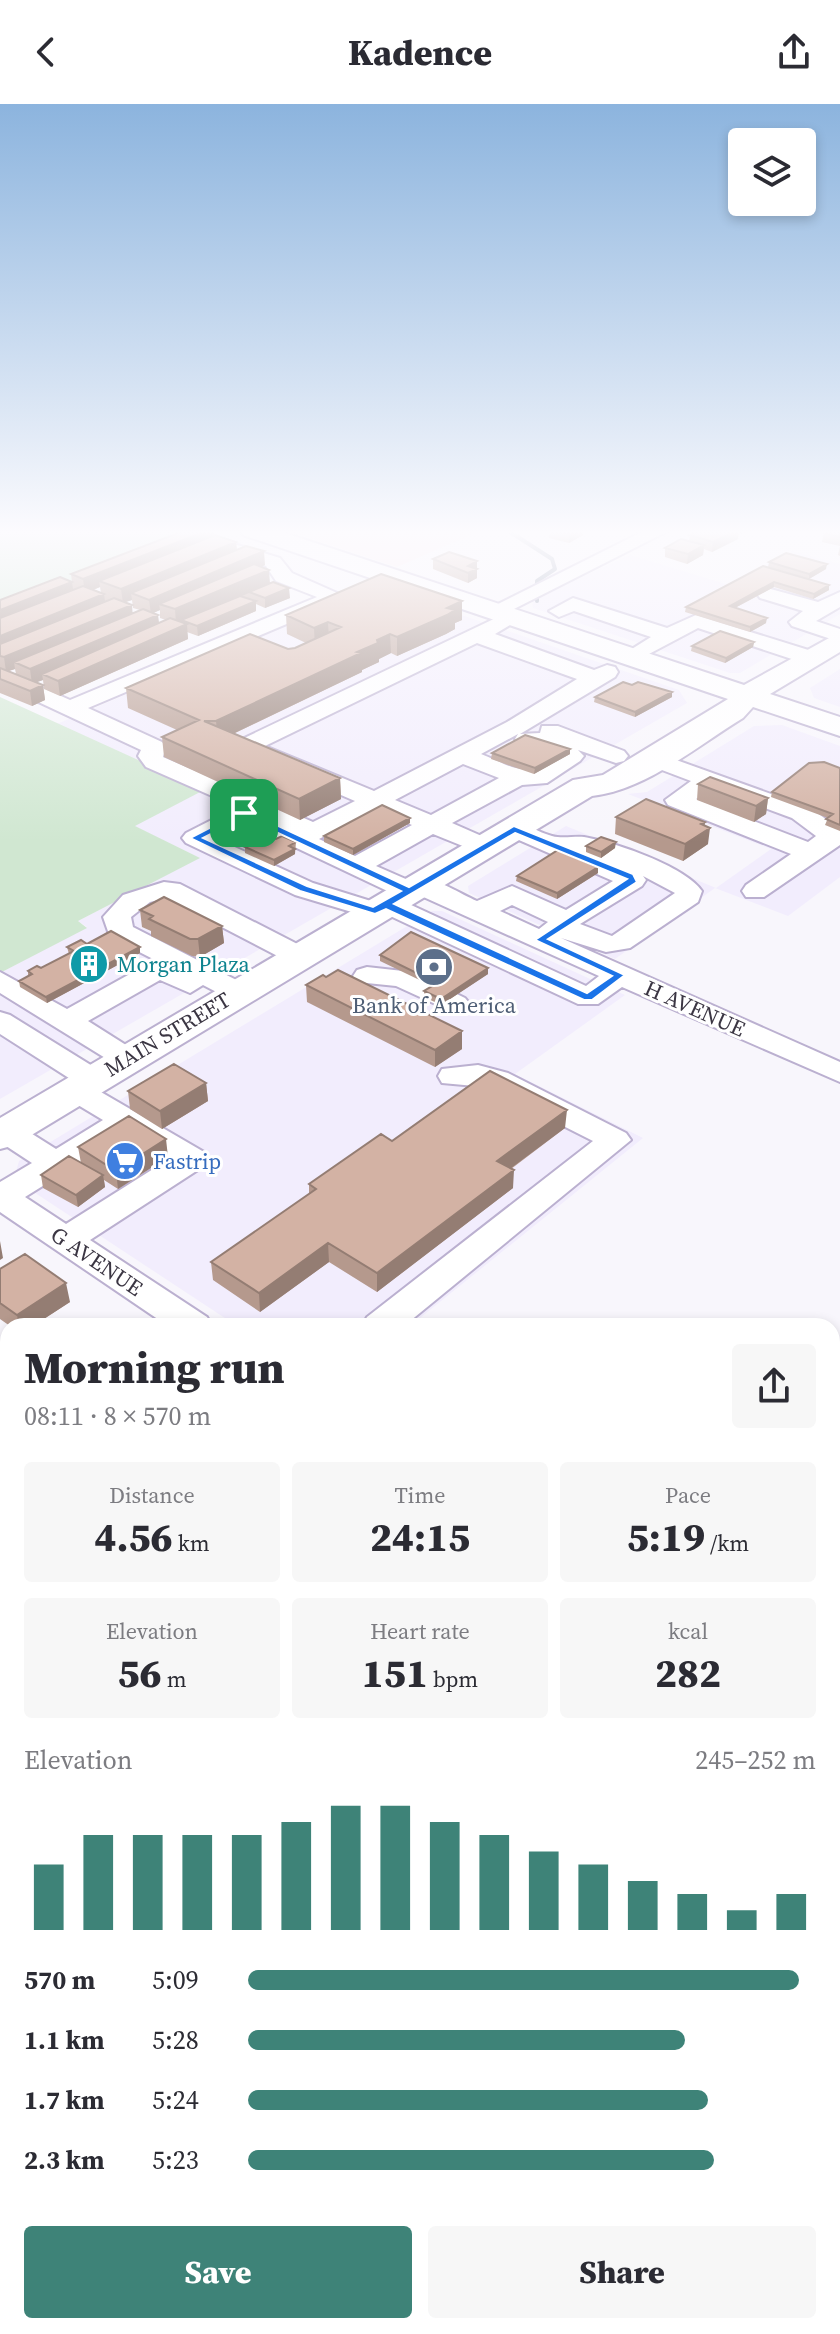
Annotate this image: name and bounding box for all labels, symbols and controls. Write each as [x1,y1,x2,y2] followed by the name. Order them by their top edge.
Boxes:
[348,28,492,77] text: Kadence
[24,30,68,74] icon: back
[772,30,816,74] icon: share
[728,128,816,216] map controls
[728,128,816,216] button: layers
[210,779,278,847] pin
[222,791,266,835] icon: arrive
[68,943,110,985] building icon: Morgan Plaza
[413,946,455,988] bank icon: Bank of America
[117,949,251,979] place label: Morgan Plaza
[640,972,750,1044] street label: H AVENUE
[98,985,236,1083] street label: MAIN STREET
[352,990,517,1020] place label: Bank of America
[104,1140,146,1182] supermarket icon: Fastrip
[153,1146,221,1176] place label: Fastrip
[45,1219,149,1303] street label: G AVENUE
[24,1337,285,1398] text: Morning run
[732,1344,816,1428] button: share
[24,1398,211,1434] text: 08:11 · 8 × 570 m
[109,1480,195,1510] text: Distance
[395,1480,445,1510] text: Time
[665,1480,711,1510] text: Pace
[94,1510,173,1564] text: 4.56
[370,1510,470,1564] text: 24:15
[627,1510,705,1564] text: 5:19
[173,1528,210,1558] text: km
[705,1528,749,1558] text: /km
[106,1616,198,1646] text: Elevation
[370,1616,470,1646] text: Heart rate
[668,1616,708,1646] text: kcal
[117,1646,162,1700] text: 56
[362,1646,428,1700] text: 151
[655,1646,721,1700] text: 282
[162,1664,187,1694] text: m
[428,1664,478,1694] text: bpm
[24,1742,133,1778] text: Elevation
[695,1742,816,1778] text: 245–252 m
[24,1962,95,1998] text: 570 m
[152,1962,199,1998] text: 5:09
[24,2022,105,2058] text: 1.1 km
[152,2022,199,2058] text: 5:28
[24,2082,105,2118] text: 1.7 km
[152,2082,199,2118] text: 5:24
[24,2142,105,2178] text: 2.3 km
[152,2142,199,2178] text: 5:23
[24,2226,412,2318] button: Save
[428,2226,816,2318] button: Share

